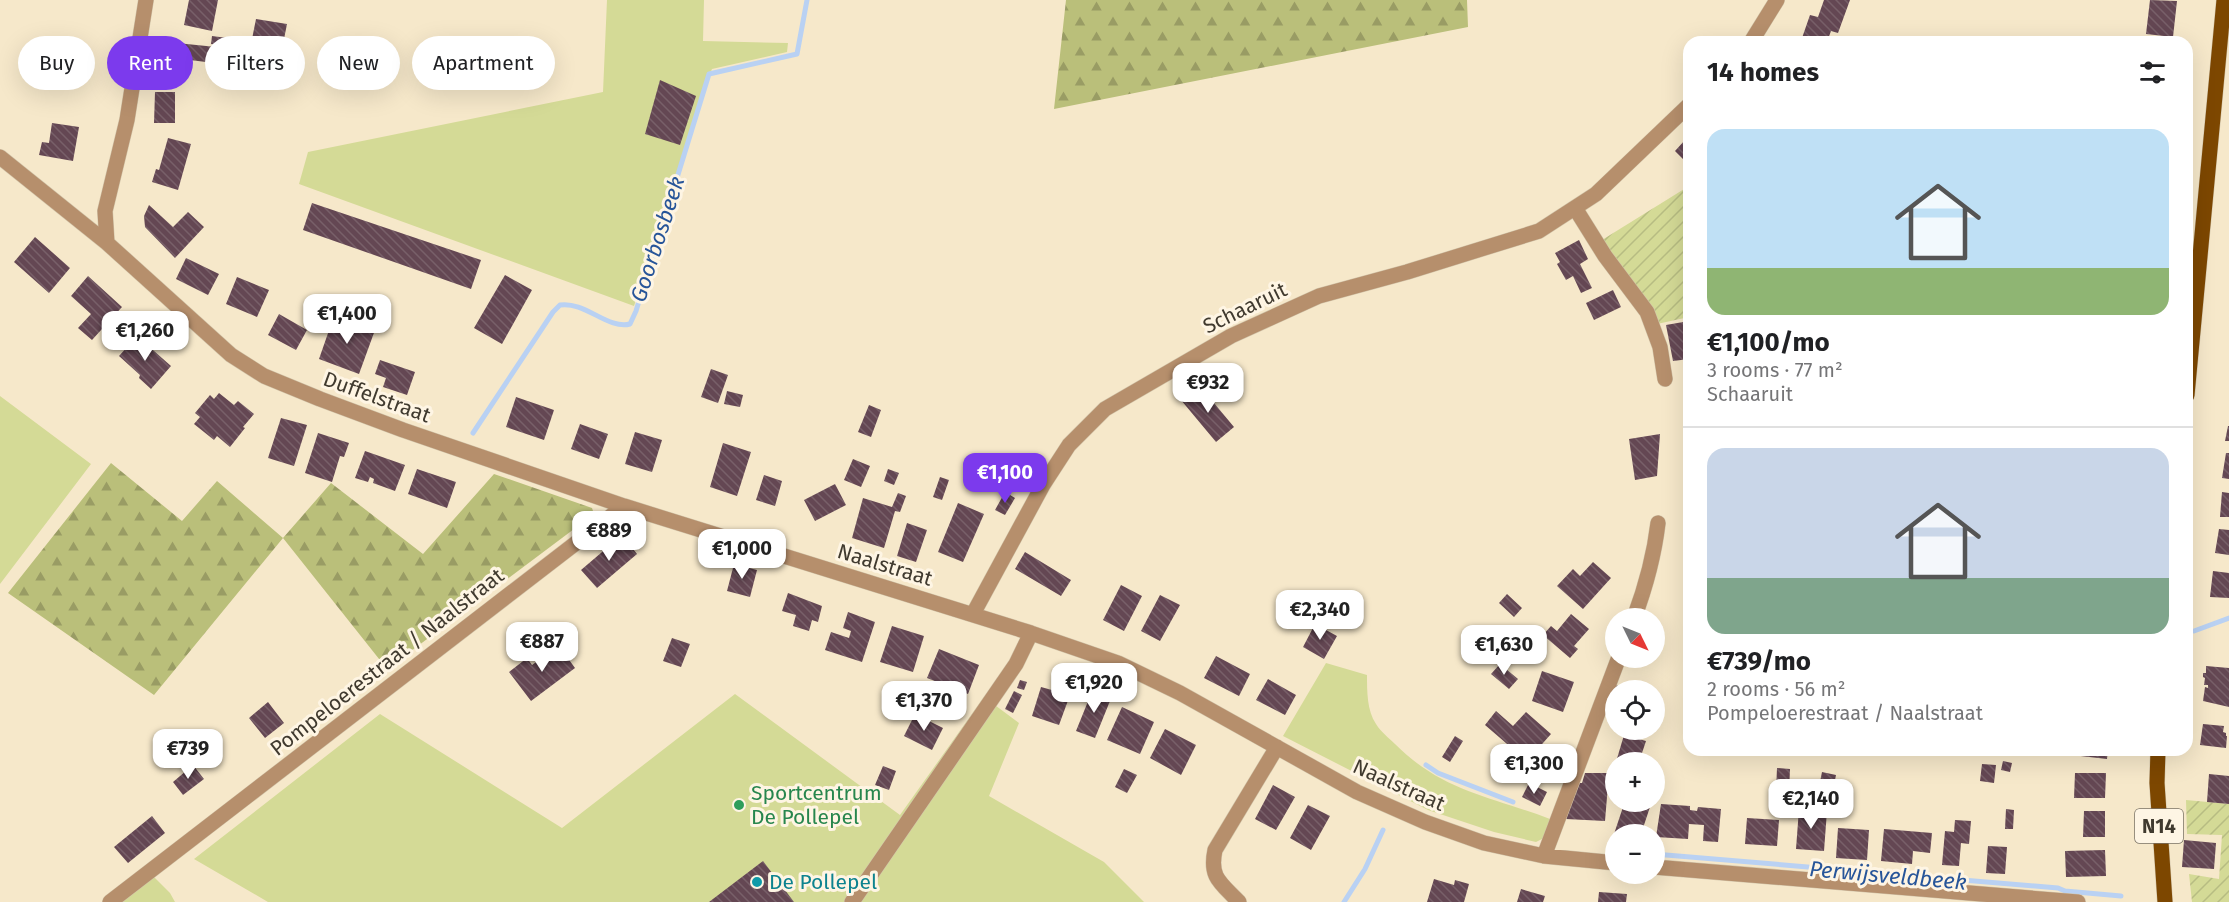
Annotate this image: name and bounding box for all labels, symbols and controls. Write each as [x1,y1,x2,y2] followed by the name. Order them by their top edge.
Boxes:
[18,36,95,90] chip: Buy
[107,36,193,90] chip: Rent
[205,36,305,90] chip: Filters
[317,36,400,90] chip: New
[412,36,555,90] chip: Apartment
[2136,56,2169,89] icon: filters
[1707,57,1819,88] text: 14 homes
[1884,168,1992,276] icon: home
[624,173,690,305] water label: Goorbosbeek
[1199,276,1292,339] street label: Schaaruit
[298,294,396,345] pin: €1,400
[317,301,377,325] text: €1,400
[96,311,194,362] pin: €1,260
[116,318,174,342] text: €1,260
[1707,327,1830,358] text: €1,100/mo
[1707,358,1843,382] text: 3 rooms · 77 m²
[1172,363,1244,414] pin: €932
[320,366,435,429] street label: Duffelstraat
[1187,370,1229,394] text: €932
[1707,382,1793,406] text: Schaaruit
[956,453,1054,504] pin: €1,100
[977,460,1033,484] text: €1,100
[1884,487,1992,595] icon: home
[573,511,645,562] pin: €889
[586,518,632,542] text: €889
[693,529,791,580] pin: €1,000
[712,536,772,560] text: €1,000
[834,538,936,592] street label: Naalstraat
[265,562,509,761] street label: Pompeloerestraat / Naalstraat
[1271,590,1369,641] pin: €2,340
[1290,597,1350,621] text: €2,340
[1605,608,1665,668] north arrow
[1605,608,1665,884] map controls
[506,622,578,673] pin: €887
[1455,625,1553,676] pin: €1,630
[520,629,564,653] text: €887
[1475,632,1533,656] text: €1,630
[1707,646,1811,677] text: €739/mo
[1045,663,1143,714] pin: €1,920
[1065,670,1123,694] text: €1,920
[1707,677,1846,701] text: 2 rooms · 56 m²
[1605,680,1665,740] button: locate
[875,681,973,732] pin: €1,370
[896,688,952,712] text: €1,370
[1707,701,1983,725] text: Pompeloerestraat / Naalstraat
[152,729,224,780] pin: €739
[167,736,209,760] text: €739
[1485,744,1583,795] pin: €1,300
[1504,751,1564,775] text: €1,300
[1605,752,1665,812] button: +
[1349,753,1449,817] street label: Naalstraat
[1762,779,1860,830] pin: €2,140
[751,780,882,830] place label: Sportcentrum De Pollepel
[1782,786,1840,810] text: €2,140
[732,798,746,812] marker: Sportcentrum De Pollepel
[2135,809,2183,843] road number: N14
[1605,824,1665,884] button: −
[1808,855,1968,896] water label: Perwijsveldbeek
[769,869,877,895] place label: De Pollepel
[750,875,764,889] marker: De Pollepel

